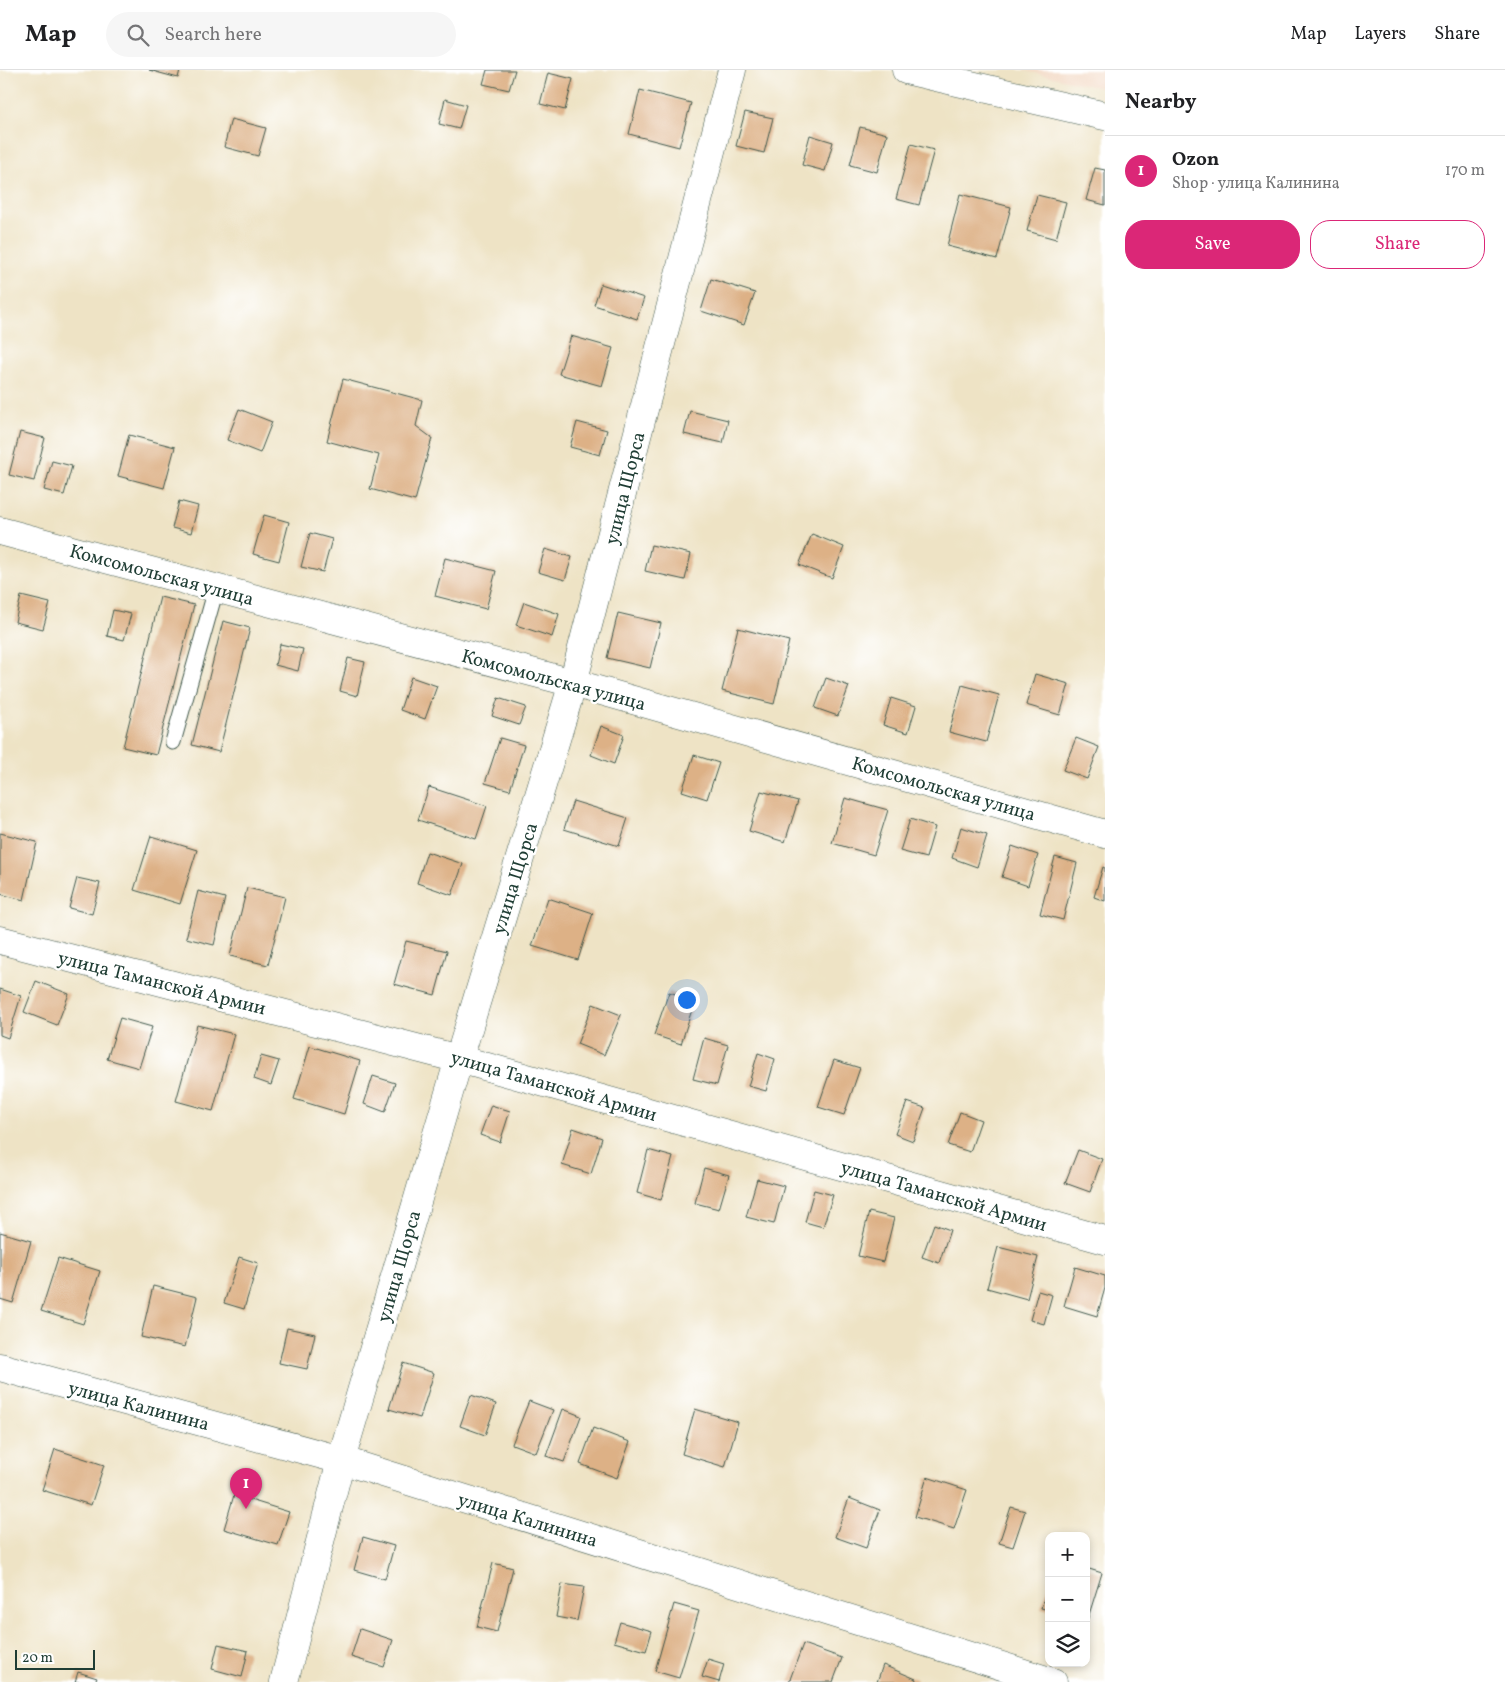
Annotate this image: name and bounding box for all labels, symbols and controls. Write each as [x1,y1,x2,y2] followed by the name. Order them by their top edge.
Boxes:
[106,12,456,57] search box
[25,18,76,52] text: Map
[124,21,152,49] icon: search
[164,22,262,48] text: Search here
[1290,22,1326,47] text: Map
[1354,22,1406,47] text: Layers
[1434,22,1480,47] text: Share
[1125,88,1196,117] text: Nearby
[1172,147,1219,173] text: Ozon
[1138,160,1144,182] text: 1
[1445,160,1485,182] text: 170 m
[1172,173,1340,195] text: Shop · улица Калинина
[1125,220,1300,269] button: Save
[1310,220,1485,269] button: Share
[599,429,653,548] street label: улица Щорса
[66,539,257,613] street label: Комсомольская улица
[458,644,649,718] street label: Комсомольская улица
[848,751,1038,829] street label: Комсомольская улица
[487,819,545,938] street label: улица Щорса
[55,945,268,1022] street label: улица Таманской Армии
[674,987,700,1013] your location
[447,1045,660,1129] street label: улица Таманской Армии
[837,1155,1050,1239] street label: улица Таманской Армии
[371,1207,428,1326] street label: улица Щорса
[65,1376,212,1438] street label: улица Калинина
[230,1468,262,1509] pin: 1
[454,1487,601,1555] street label: улица Калинина
[1045,1532,1090,1667] map controls
[1045,1532,1090,1577] button: +
[1045,1577,1090,1622] button: −
[1045,1622,1090,1667] button: layers
[15,1647,95,1670] scale bar
[22,1649,53,1668] text: 20 m

